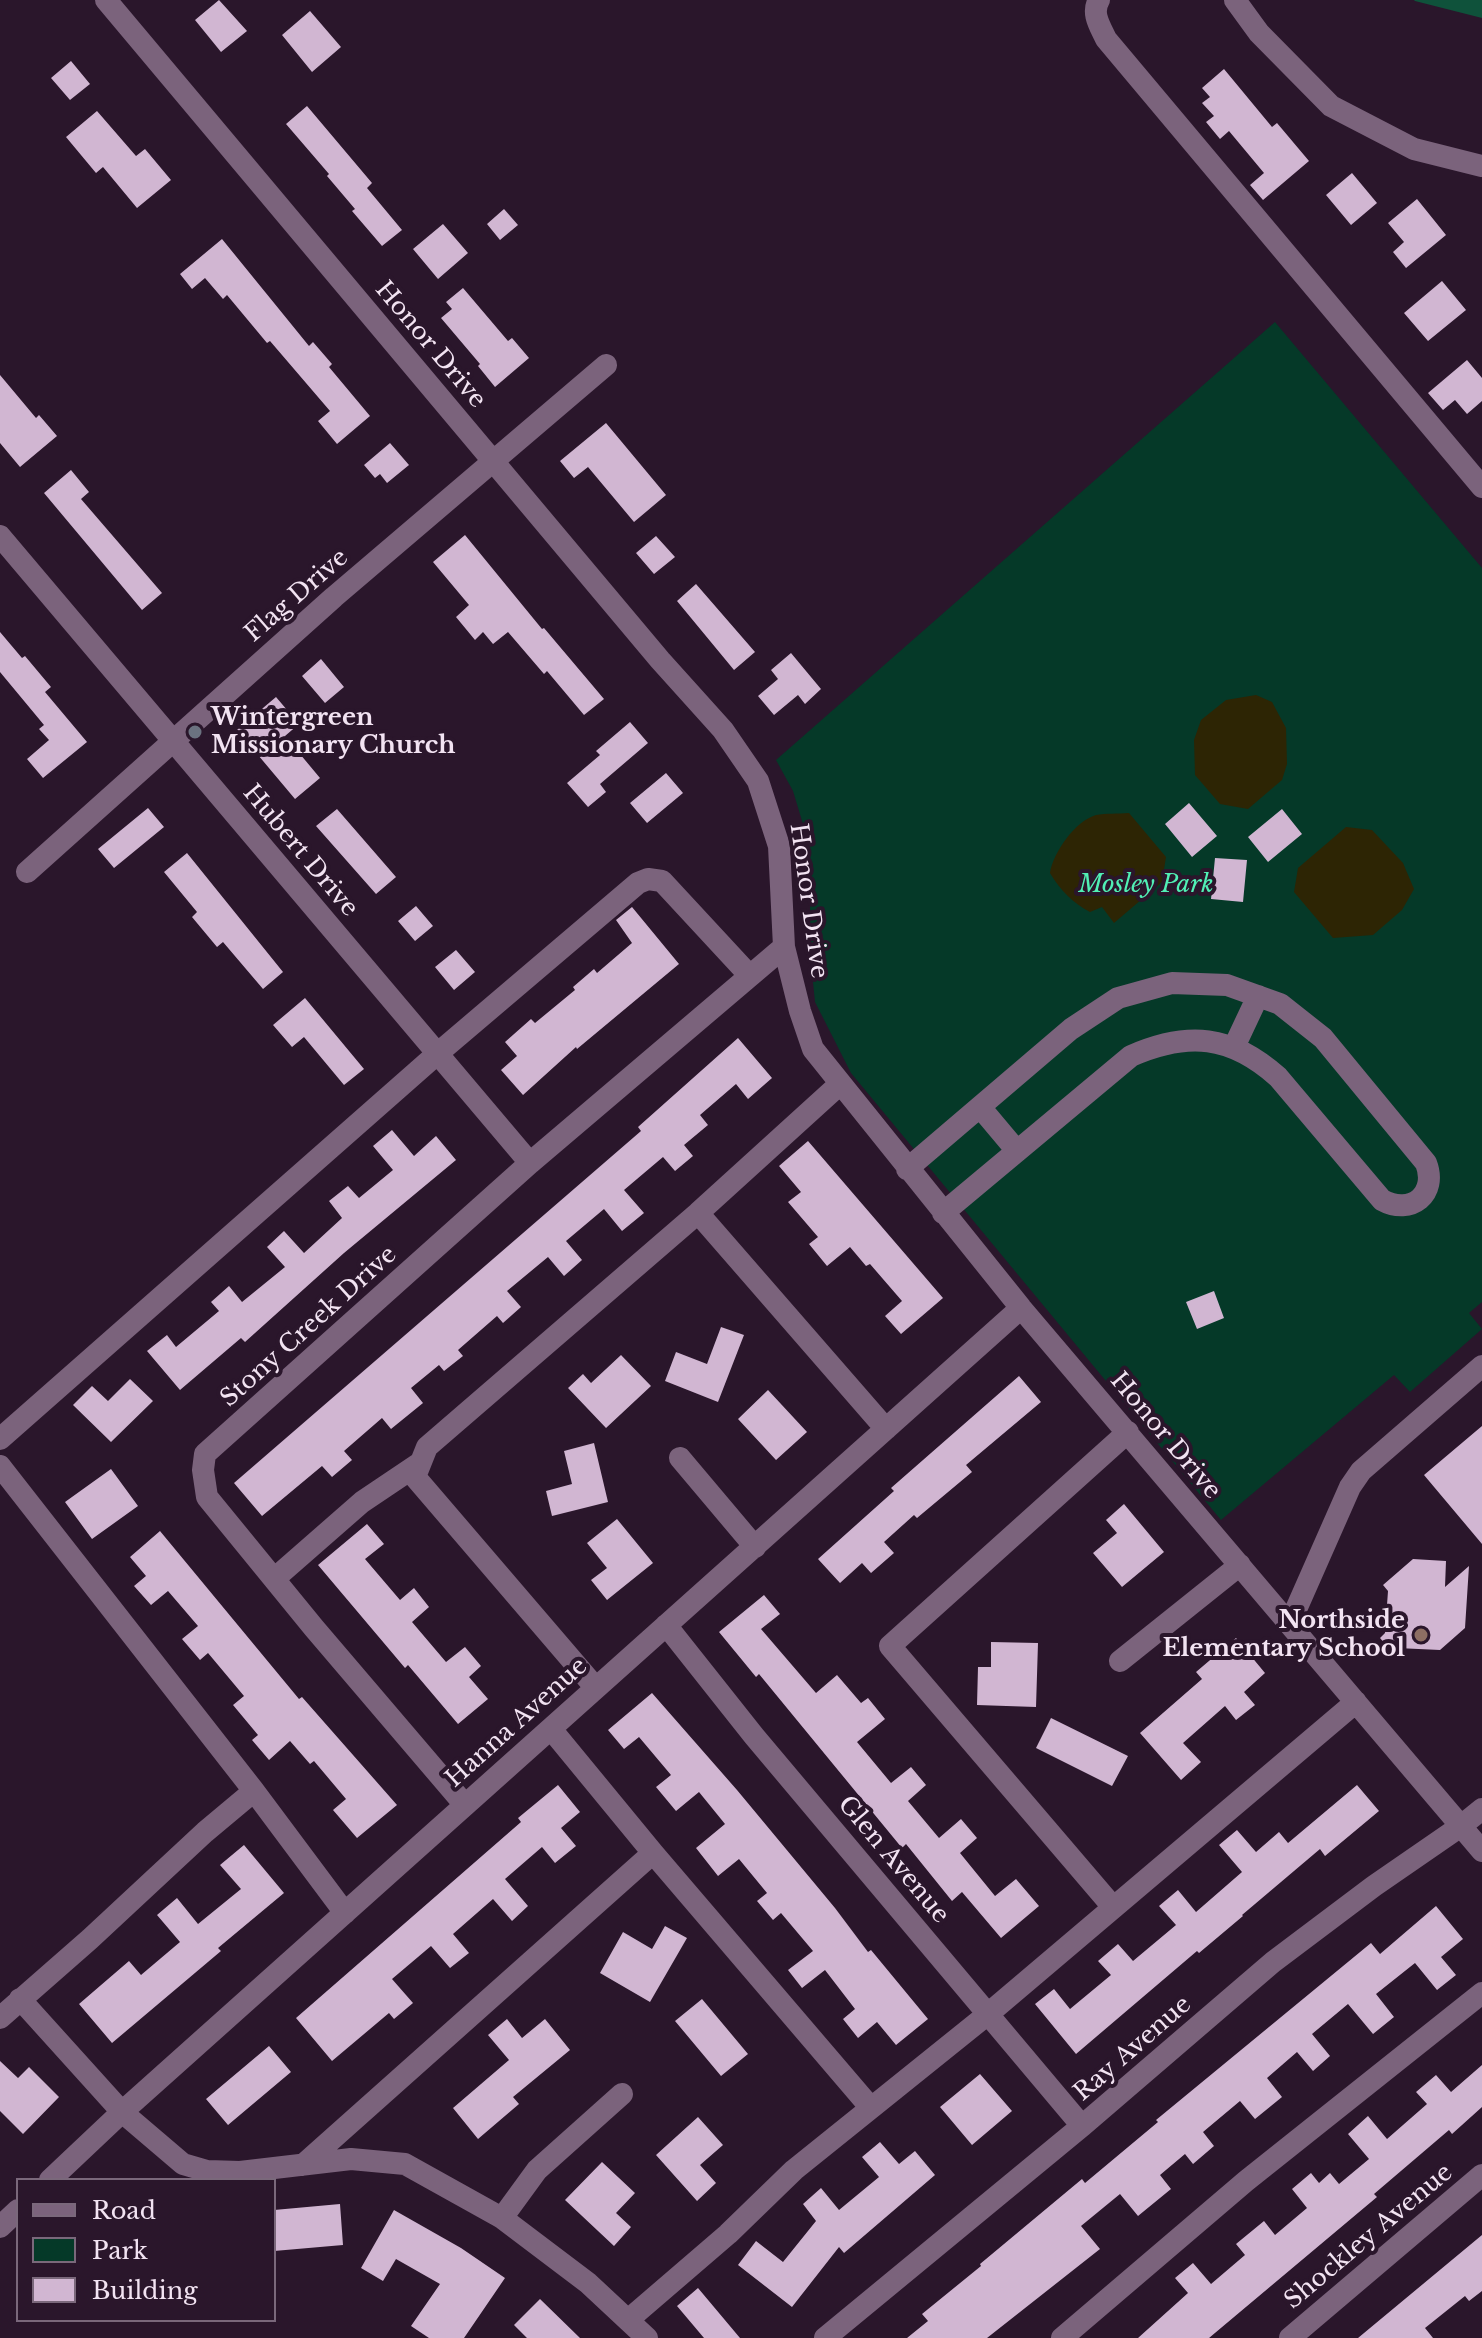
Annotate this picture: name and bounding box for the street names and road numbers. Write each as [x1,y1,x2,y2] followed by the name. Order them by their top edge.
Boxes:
[369,276,491,414] street label: Honor Drive
[240,543,354,649] street label: Flag Drive
[237,779,363,923] street label: Hubert Drive
[783,822,833,980] street label: Honor Drive
[215,1240,403,1414] street label: Stony Creek Drive
[1104,1367,1226,1505] street label: Honor Drive
[440,1652,594,1794] street label: Hanna Avenue
[831,1791,955,1929] street label: Glen Avenue
[1069,1990,1197,2108] street label: Ray Avenue
[1279,2158,1459,2316] street label: Shockley Avenue

